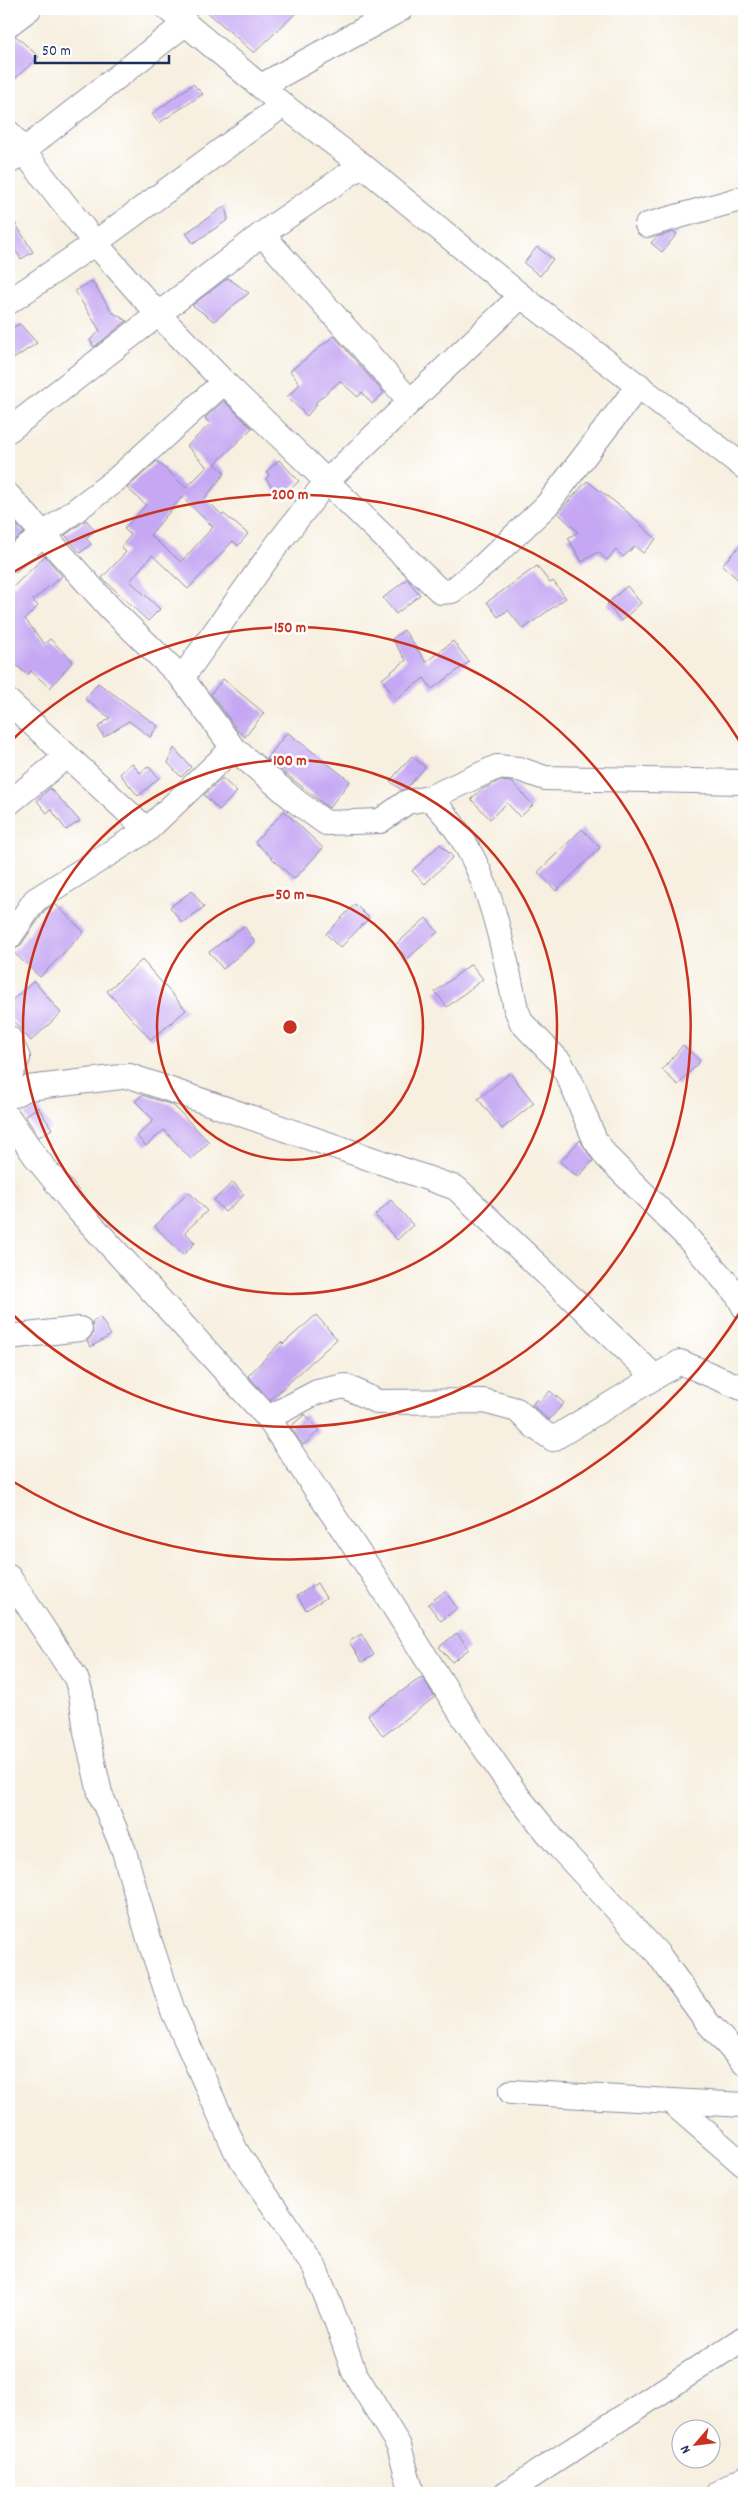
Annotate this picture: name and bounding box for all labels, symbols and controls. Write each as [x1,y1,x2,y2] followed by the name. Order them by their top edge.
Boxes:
[35,32,169,64] scale bar
[42,41,71,63] text: 50 m
[272,485,308,507] text: 200 m
[274,618,306,640] text: 150 m
[273,751,307,773] text: 100 m
[276,885,304,907] text: 50 m
[281,1018,299,1036] centre of rings
[670,2420,720,2470] north arrow
[676,2441,697,2457] text: N

